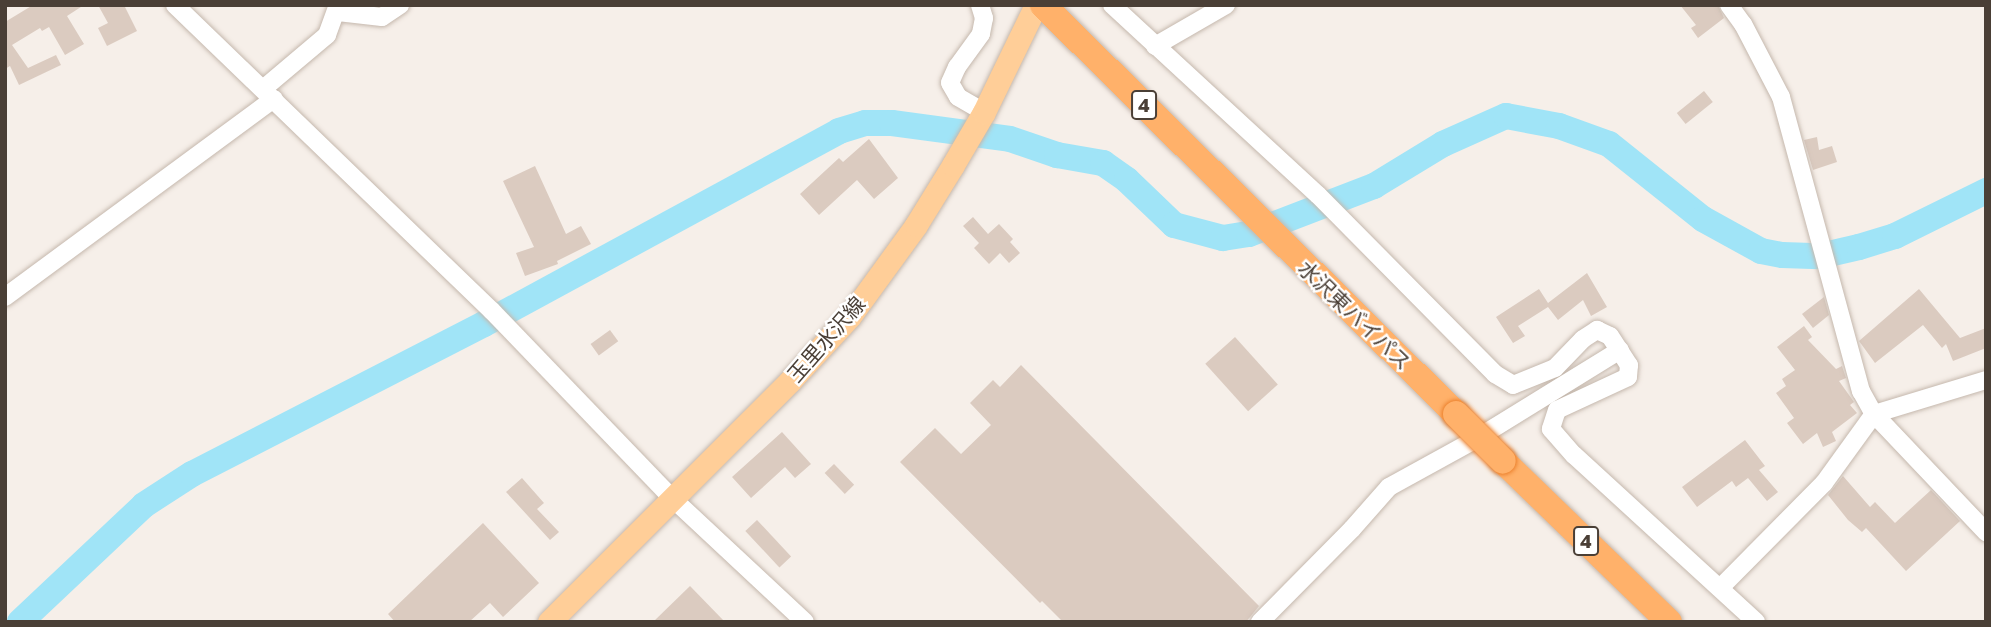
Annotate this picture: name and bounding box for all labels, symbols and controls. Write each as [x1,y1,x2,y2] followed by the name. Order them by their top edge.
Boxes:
[1130,90,1158,120] road number: 4
[1293,255,1417,375] street label: 水沢東バイパス
[782,291,870,387] street label: 玉里水沢線
[1572,526,1600,556] road number: 4

